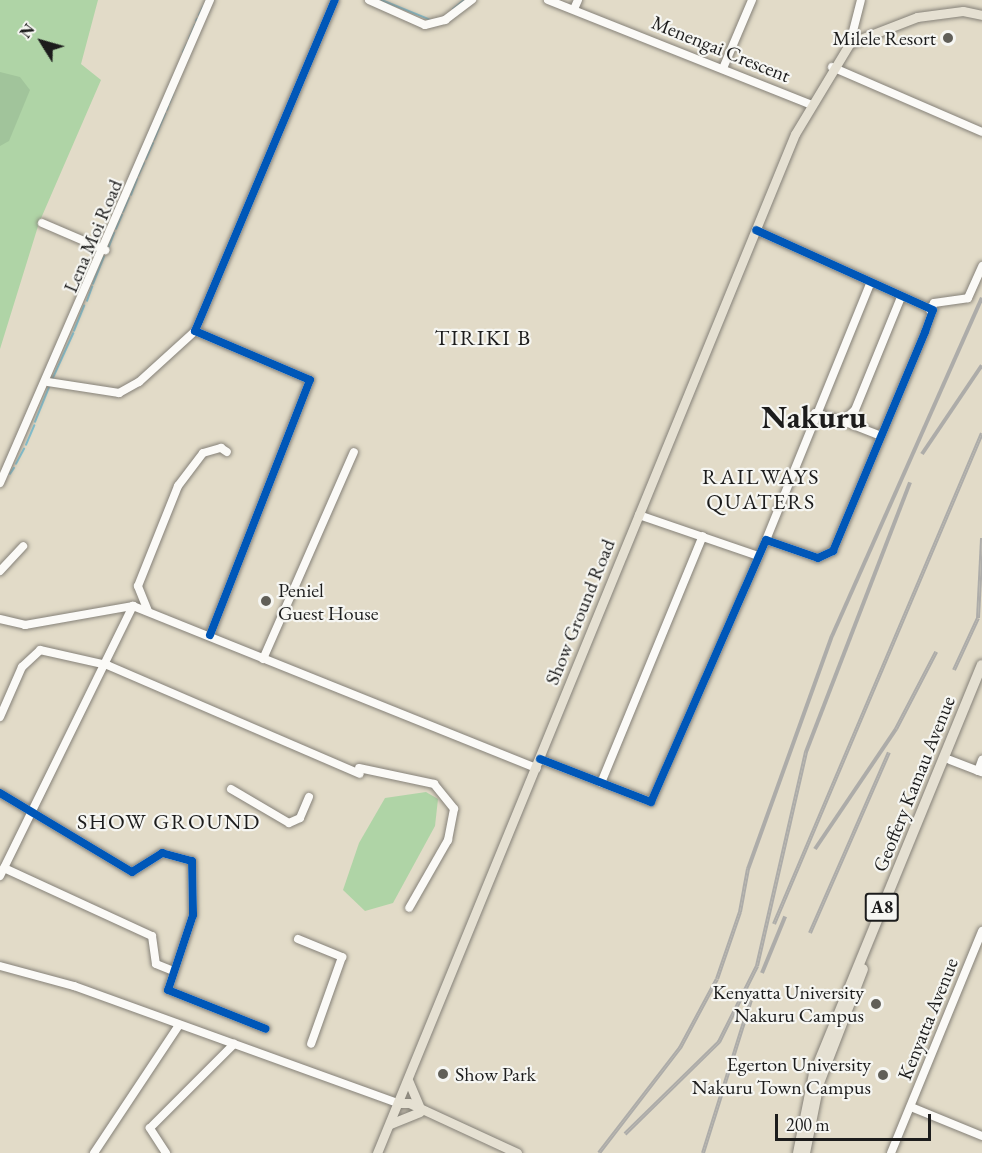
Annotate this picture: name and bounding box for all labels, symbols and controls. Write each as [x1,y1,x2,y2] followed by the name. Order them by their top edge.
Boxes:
[648,10,794,88] street label: Menengai Crescent
[12,12,72,72] north arrow
[15,19,40,42] text: N
[833,26,936,50] place label: Milele Resort
[941,31,955,45] marker: Milele Resort
[58,176,128,296] street label: Lena Moi Road
[434,325,532,351] district label: TIRIKI B
[761,398,867,436] district label: Nakuru
[702,463,820,514] district label: RAILWAYS QUATERS
[540,536,620,688] street label: Show Ground Road
[278,578,379,625] place label: Peniel Guest House
[259,594,273,608] marker: Peniel Guest House
[868,693,960,875] street label: Geoffery Kamau Avenue
[77,809,261,835] district label: SHOW GROUND
[864,892,900,922] road number: A8
[893,954,963,1084] street label: Kenyatta Avenue
[712,981,864,1028] place label: Kenyatta University Nakuru Campus
[869,997,883,1011] marker: Kenyatta University Nakuru Campus
[692,1052,871,1099] place label: Egerton University Nakuru Town Campus
[455,1062,536,1086] place label: Show Park
[436,1067,450,1081] marker: Show Park
[876,1068,890,1082] marker: Egerton University Nakuru Town Campus
[778,1102,934,1140] scale bar
[786,1113,830,1136] text: 200 m

